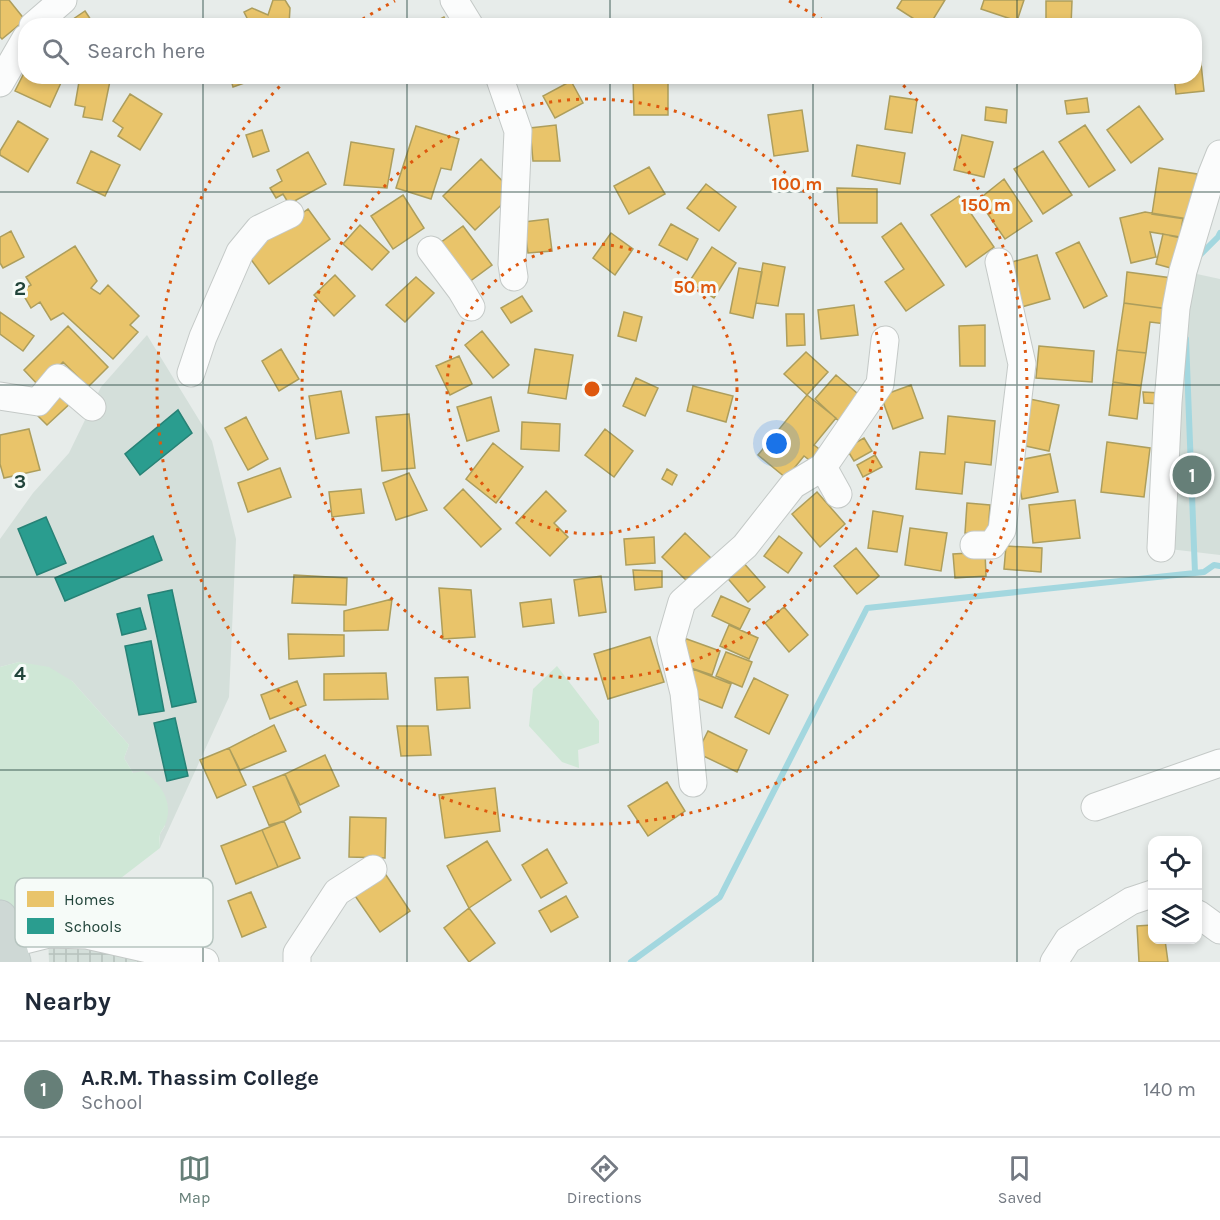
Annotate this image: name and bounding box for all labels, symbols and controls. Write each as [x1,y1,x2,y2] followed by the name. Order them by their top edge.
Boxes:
[18,18,1202,84] search box
[39,35,72,68] icon: search
[87,38,205,64] text: Search here
[772,173,822,195] text: 100 m
[961,194,1011,216] text: 150 m
[673,276,717,298] text: 50 m
[14,277,26,300] text: 2
[582,379,602,399] centre of rings
[762,429,791,458] your location
[1172,452,1212,498] pin: 1
[14,470,26,493] text: 3
[14,662,26,685] text: 4
[1148,836,1202,944] map controls
[1148,836,1202,890] button: locate
[15,878,213,947] legend
[64,890,115,909] text: Homes
[1148,890,1202,944] button: layers
[64,917,122,936] text: Schools
[24,986,111,1017] text: Nearby
[81,1065,319,1091] text: A.R.M. Thassim College
[40,1078,47,1101] text: 1
[1143,1078,1196,1101] text: 140 m
[81,1091,143,1114] text: School
[178,1152,211,1207] tab: Map
[567,1152,642,1207] tab: Directions
[998,1152,1042,1207] tab: Saved

